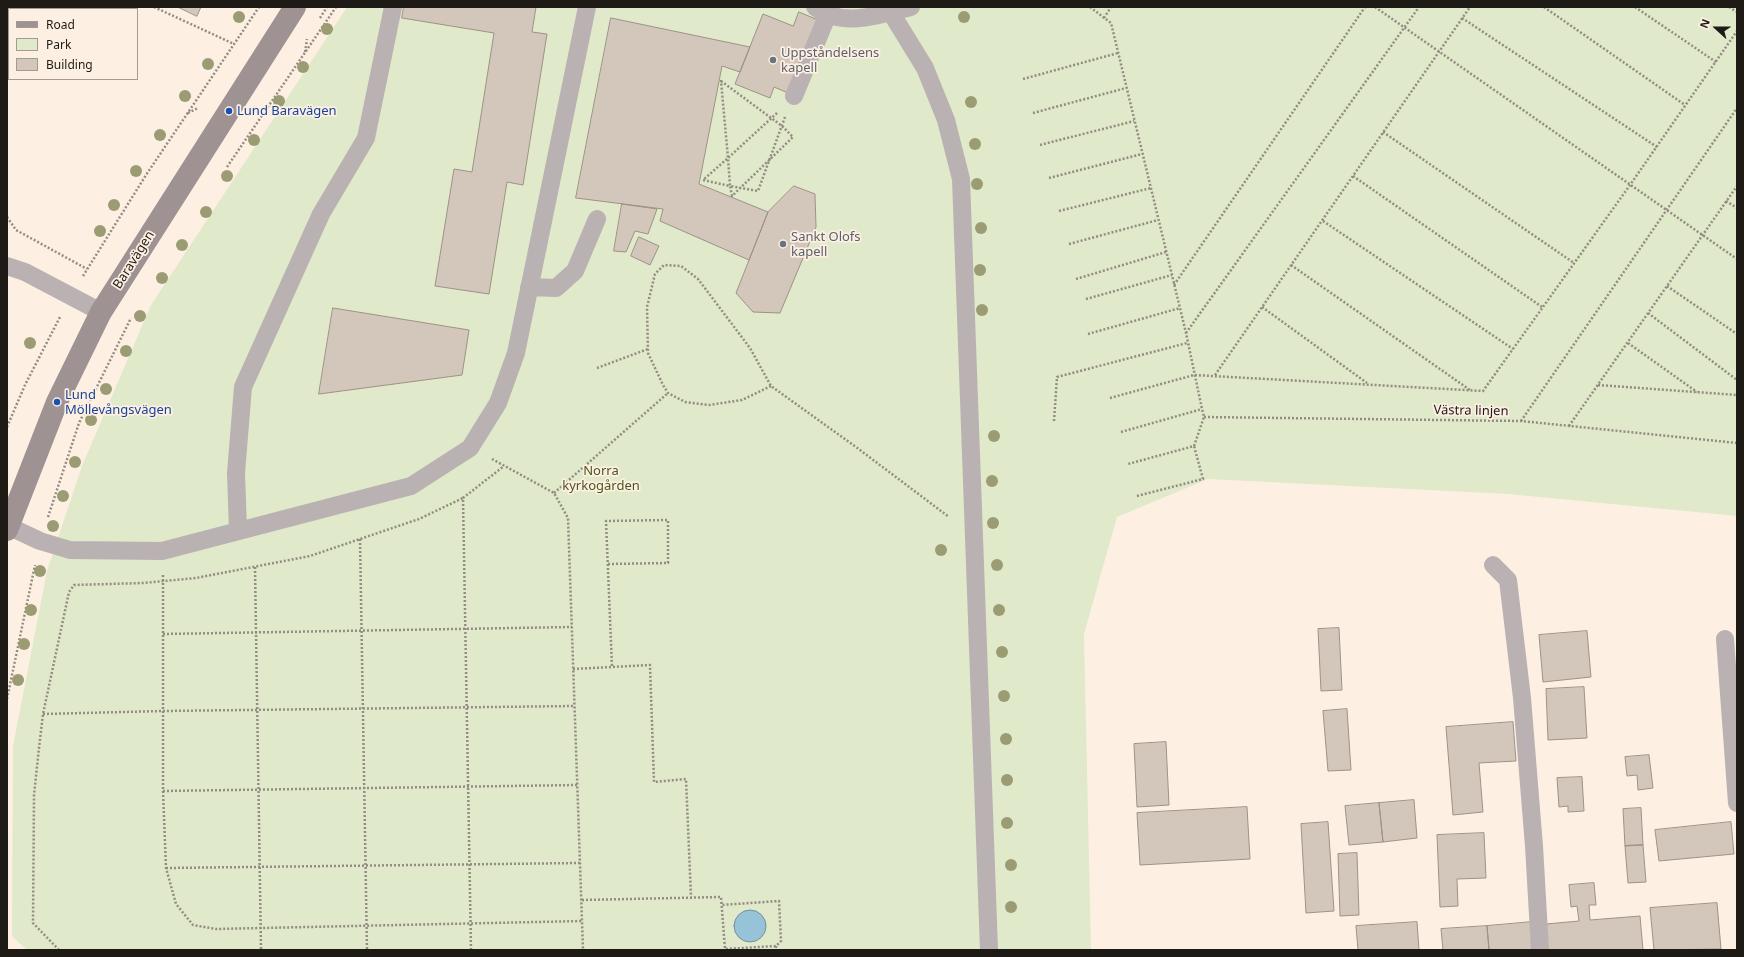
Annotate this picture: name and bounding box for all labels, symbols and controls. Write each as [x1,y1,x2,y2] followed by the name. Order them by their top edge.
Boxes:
[8,8,138,80] legend
[1696,8,1736,48] north arrow
[46,16,75,33] text: Road
[1696,17,1713,30] text: N
[46,36,71,53] text: Park
[781,45,879,76] place label: Uppståndelsens kapell
[768,55,778,65] marker: Uppståndelsens kapell
[46,56,93,73] text: Building
[237,103,337,119] place label: Lund Baravägen
[224,106,234,116] marker: Lund Baravägen
[110,228,158,292] street label: Baravägen
[791,229,861,260] place label: Sankt Olofs kapell
[778,239,788,249] marker: Sankt Olofs kapell
[65,387,172,418] place label: Lund Möllevångsvägen
[52,397,62,407] marker: Lund Möllevångsvägen
[1433,403,1509,419] street label: Västra linjen
[562,463,640,494] park label: Norra kyrkogården

